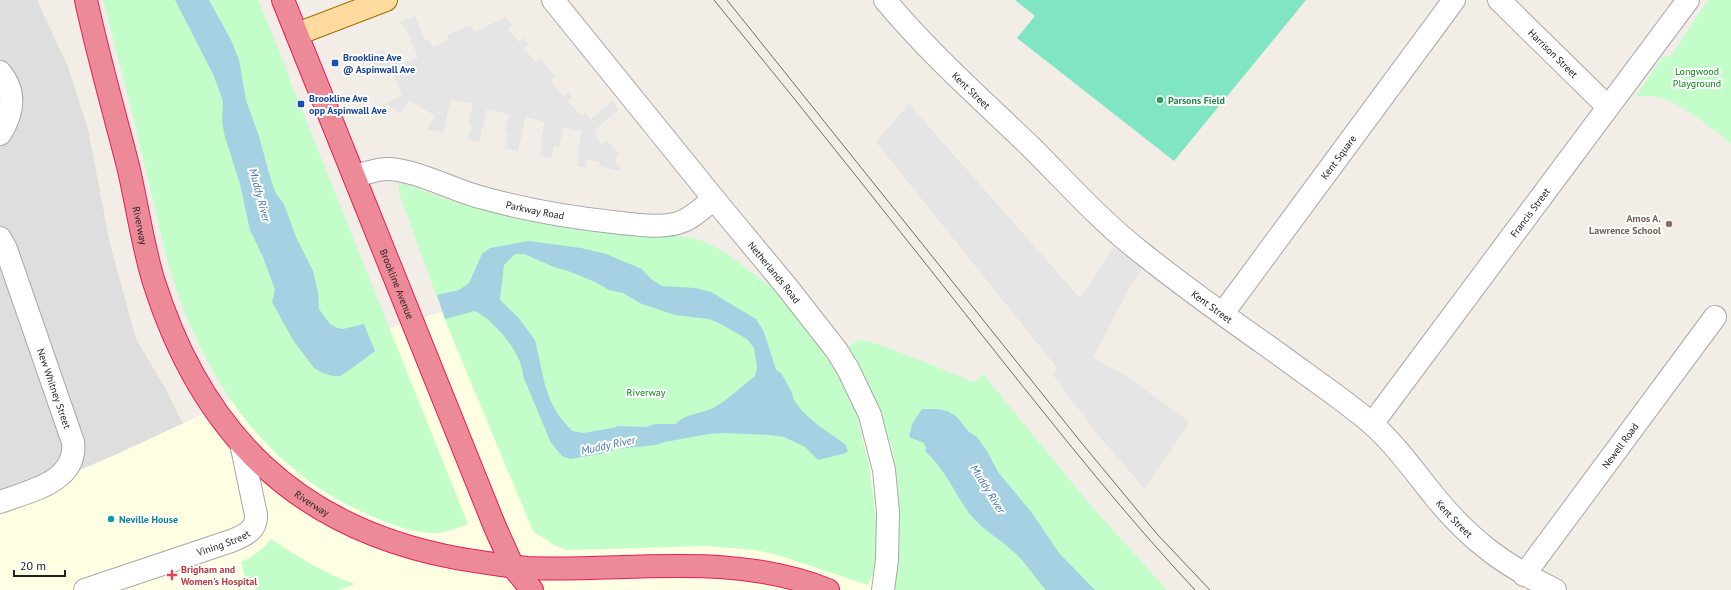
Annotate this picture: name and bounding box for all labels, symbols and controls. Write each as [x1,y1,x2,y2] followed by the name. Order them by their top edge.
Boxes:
[1525,26,1581,81] street label: Harrison Street
[343,51,415,76] place label: Brookline Ave @ Aspinwall Ave
[330,58,340,68] marker: Brookline Ave @ Aspinwall Ave
[1673,65,1721,90] park label: Longwood Playground
[949,69,993,112] street label: Kent Street
[309,92,387,117] place label: Brookline Ave opp Aspinwall Ave
[1168,94,1225,107] place label: Parsons Field
[1155,95,1165,105] marker: Parsons Field
[296,99,306,109] marker: Brookline Ave opp Aspinwall Ave
[1318,132,1359,182] street label: Kent Square
[246,167,274,225] water label: Muddy River
[1507,185,1553,240] street label: Francis Street
[505,198,565,222] street label: Parkway Road
[130,205,150,246] street label: Riverway
[1589,212,1662,237] place label: Amos A. Lawrence School
[1664,219,1674,229] marker: Amos A. Lawrence School
[745,239,803,306] street label: Netherlands Road
[377,247,417,321] street label: Brookline Avenue
[1189,287,1235,326] street label: Kent Street
[34,347,74,431] street label: New Whitney Street
[627,386,666,399] park label: Riverway
[1599,420,1641,471] street label: Newell Road
[580,432,638,458] water label: Muddy River
[968,462,1009,517] water label: Muddy River
[292,488,332,520] street label: Riverway
[1433,497,1476,541] street label: Kent Street
[119,513,178,526] place label: Neville House
[106,514,116,524] marker: Neville House
[194,527,253,559] street label: Vining Street
[14,552,65,578] scale bar
[20,558,46,573] text: 20 m
[181,563,257,588] place label: Brigham and Women's Hospital
[166,569,178,581] marker: Brigham and Women's Hospital

